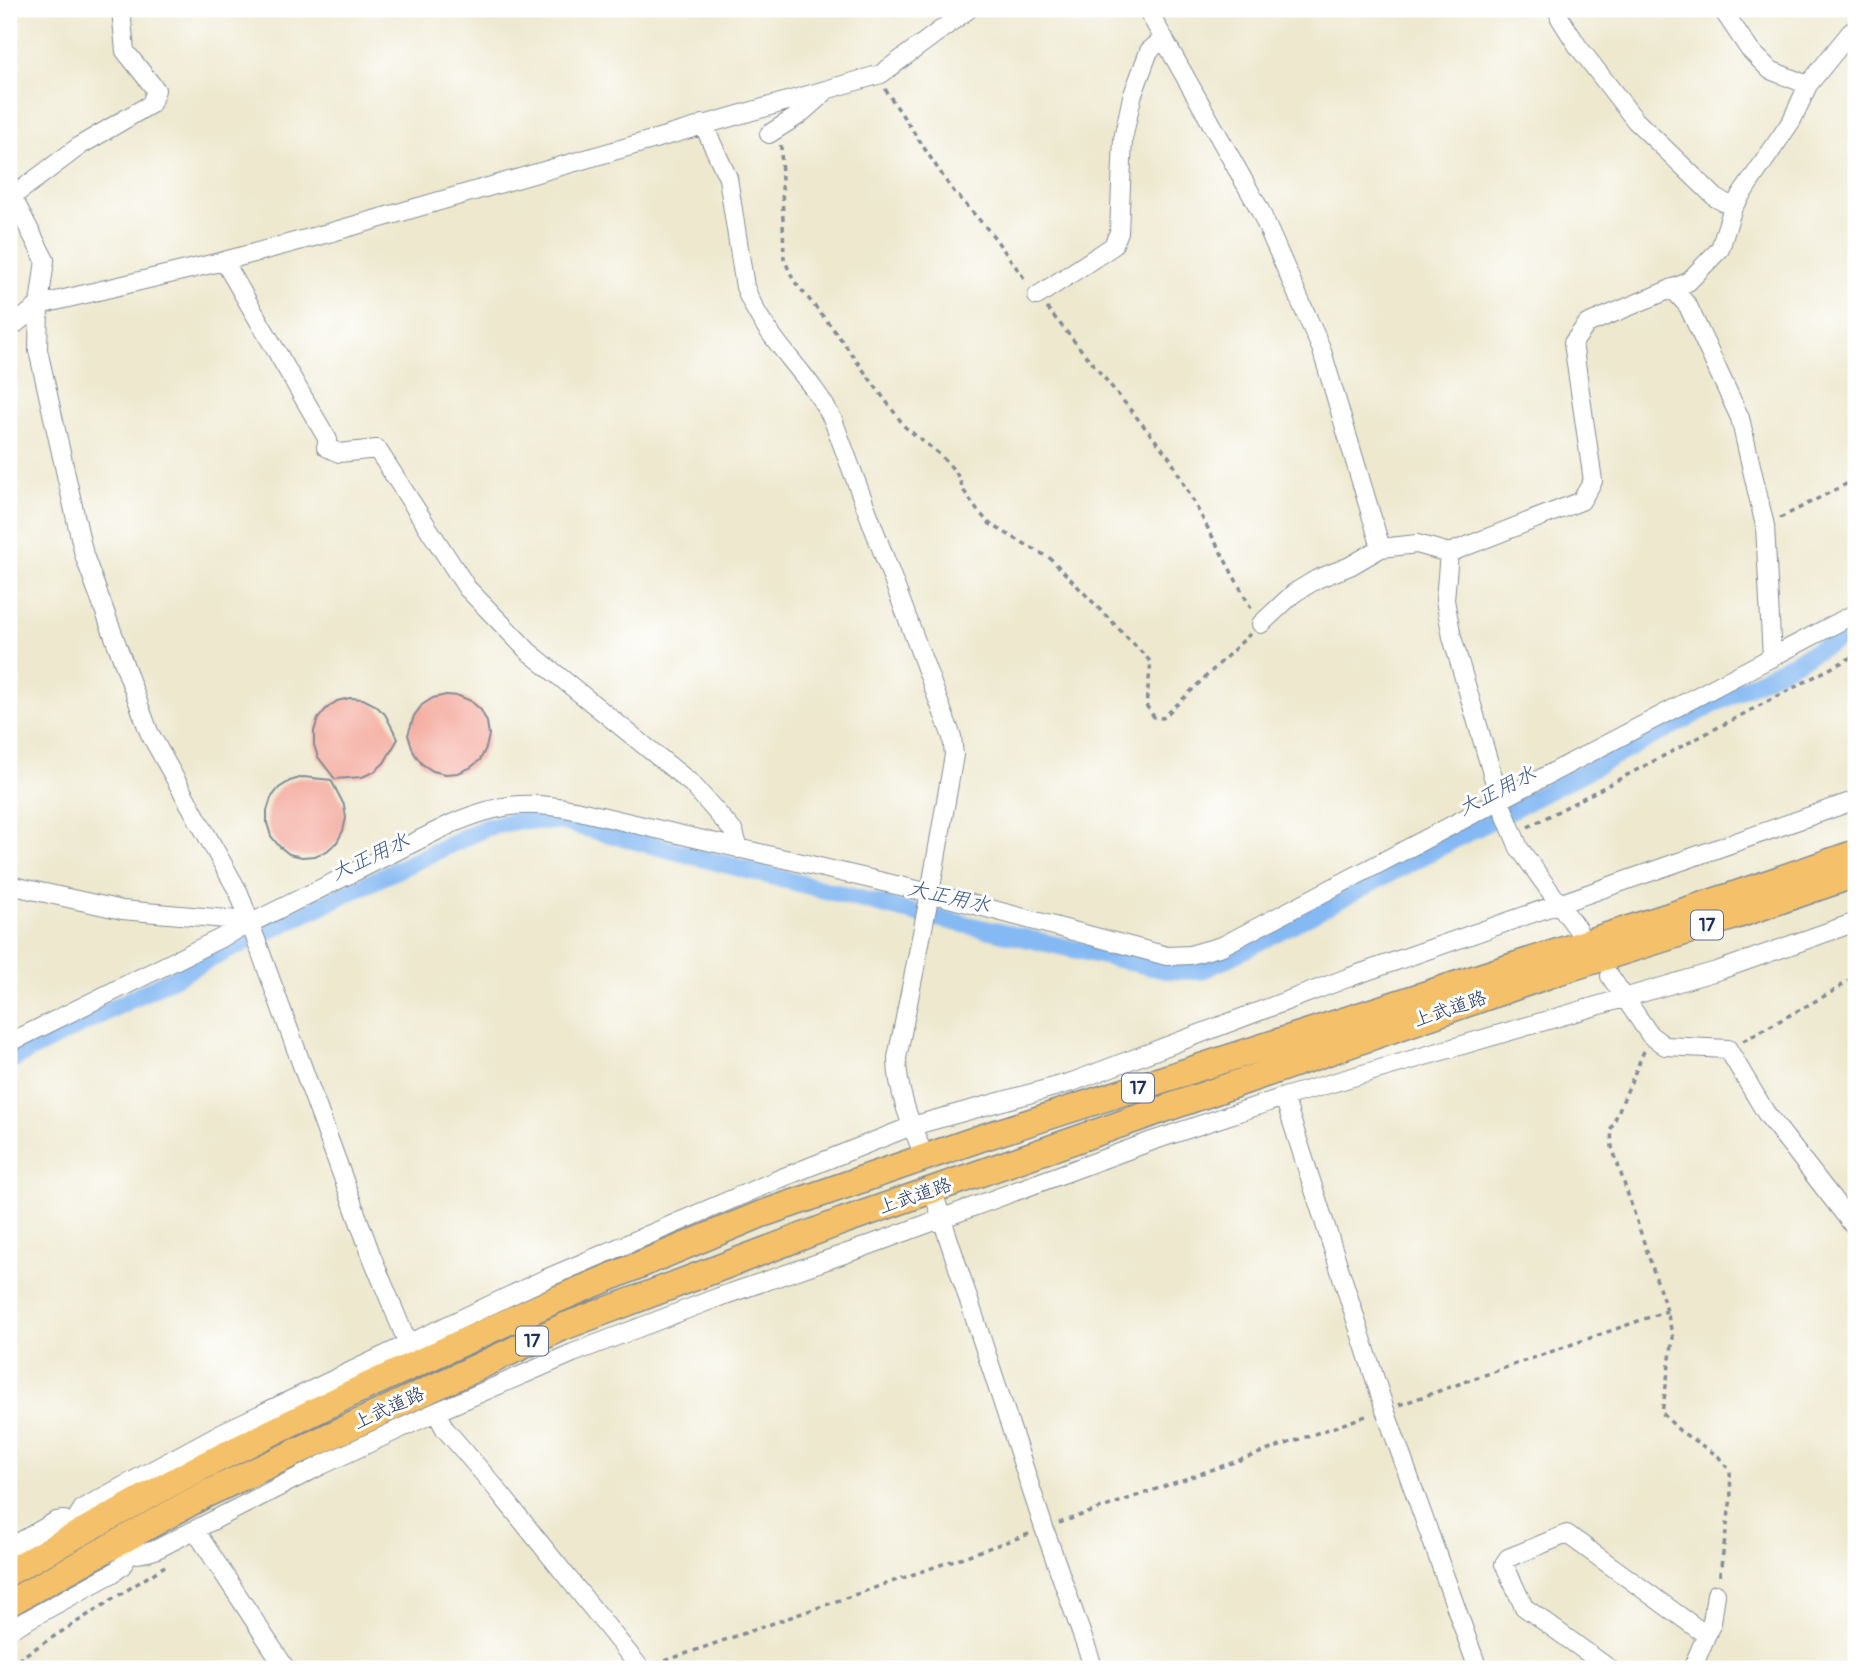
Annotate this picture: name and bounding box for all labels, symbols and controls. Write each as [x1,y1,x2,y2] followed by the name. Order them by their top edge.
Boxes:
[1453,760,1541,822] water label: 大正用水
[326,827,414,887] water label: 大正用水
[905,874,993,920] water label: 大正用水
[1691,910,1723,940] road number: 17
[1410,985,1490,1033] street label: 上武道路
[1122,1073,1154,1102] road number: 17
[875,1172,955,1220] street label: 上武道路
[516,1326,548,1356] road number: 17
[349,1381,429,1435] street label: 上武道路

